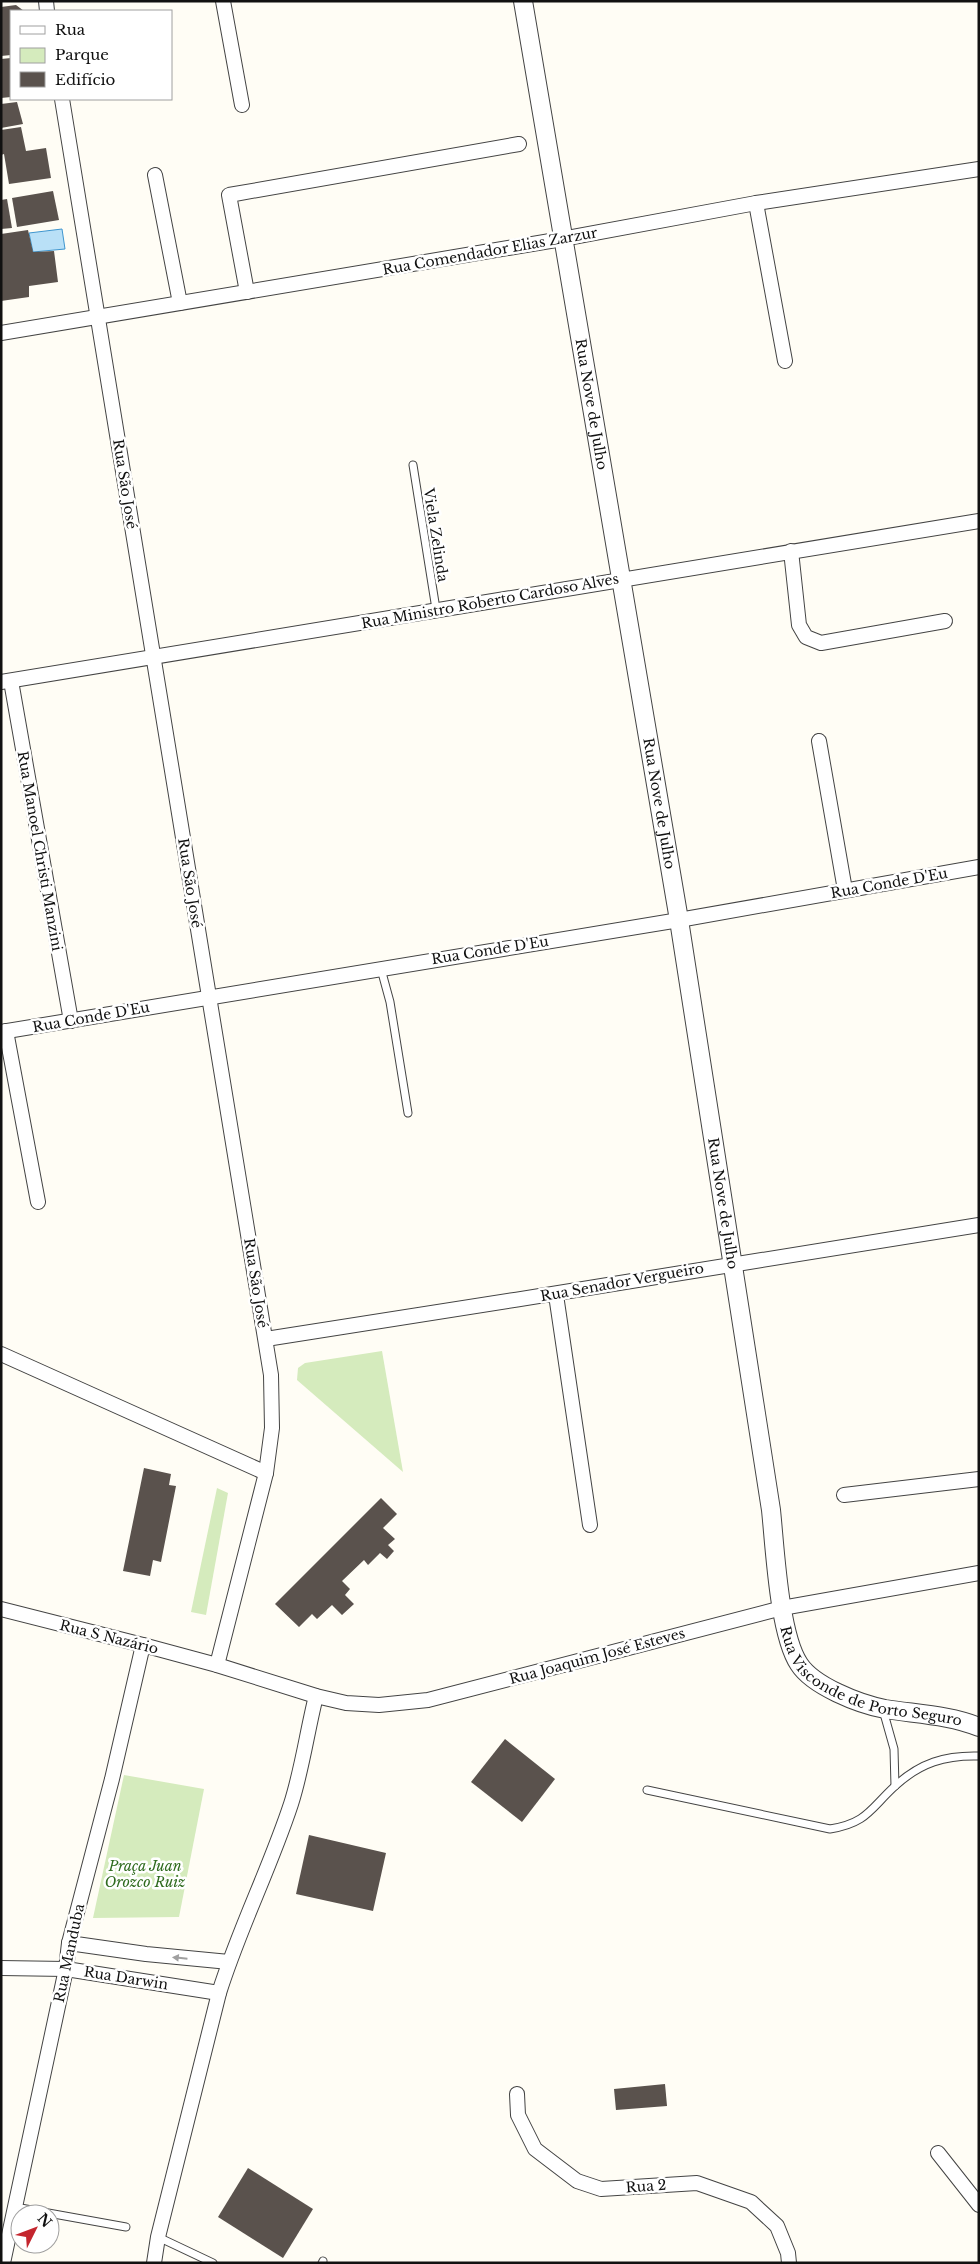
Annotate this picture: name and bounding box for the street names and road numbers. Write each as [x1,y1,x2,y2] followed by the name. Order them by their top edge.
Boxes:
[381,223,599,279] street label: Rua Comendador Elias Zarzur
[571,337,611,471] street label: Rua Nove de Julho
[109,438,141,530] street label: Rua São José
[420,486,452,583] street label: Viela Zelinda
[360,569,620,633] street label: Rua Ministro Roberto Cardoso Alves
[639,736,679,871] street label: Rua Nove de Julho
[14,750,67,953] street label: Rua Manoel Christi Manzini
[174,837,206,929] street label: Rua São José
[829,864,949,902] street label: Rua Conde D'Eu
[430,932,550,968] street label: Rua Conde D'Eu
[31,998,151,1036] street label: Rua Conde D'Eu
[704,1136,742,1271] street label: Rua Nove de Julho
[240,1237,272,1329] street label: Rua São José
[539,1259,705,1305] street label: Rua Senador Vergueiro
[58,1616,160,1658] street label: Rua S Nazário
[507,1624,687,1688] street label: Rua Joaquim José Esteves
[776,1624,964,1730] street label: Rua Visconde de Porto Seguro
[50,1902,88,2004] street label: Rua Manduba
[83,1962,170,1994] street label: Rua Darwin
[625,2176,667,2196] street label: Rua 2

